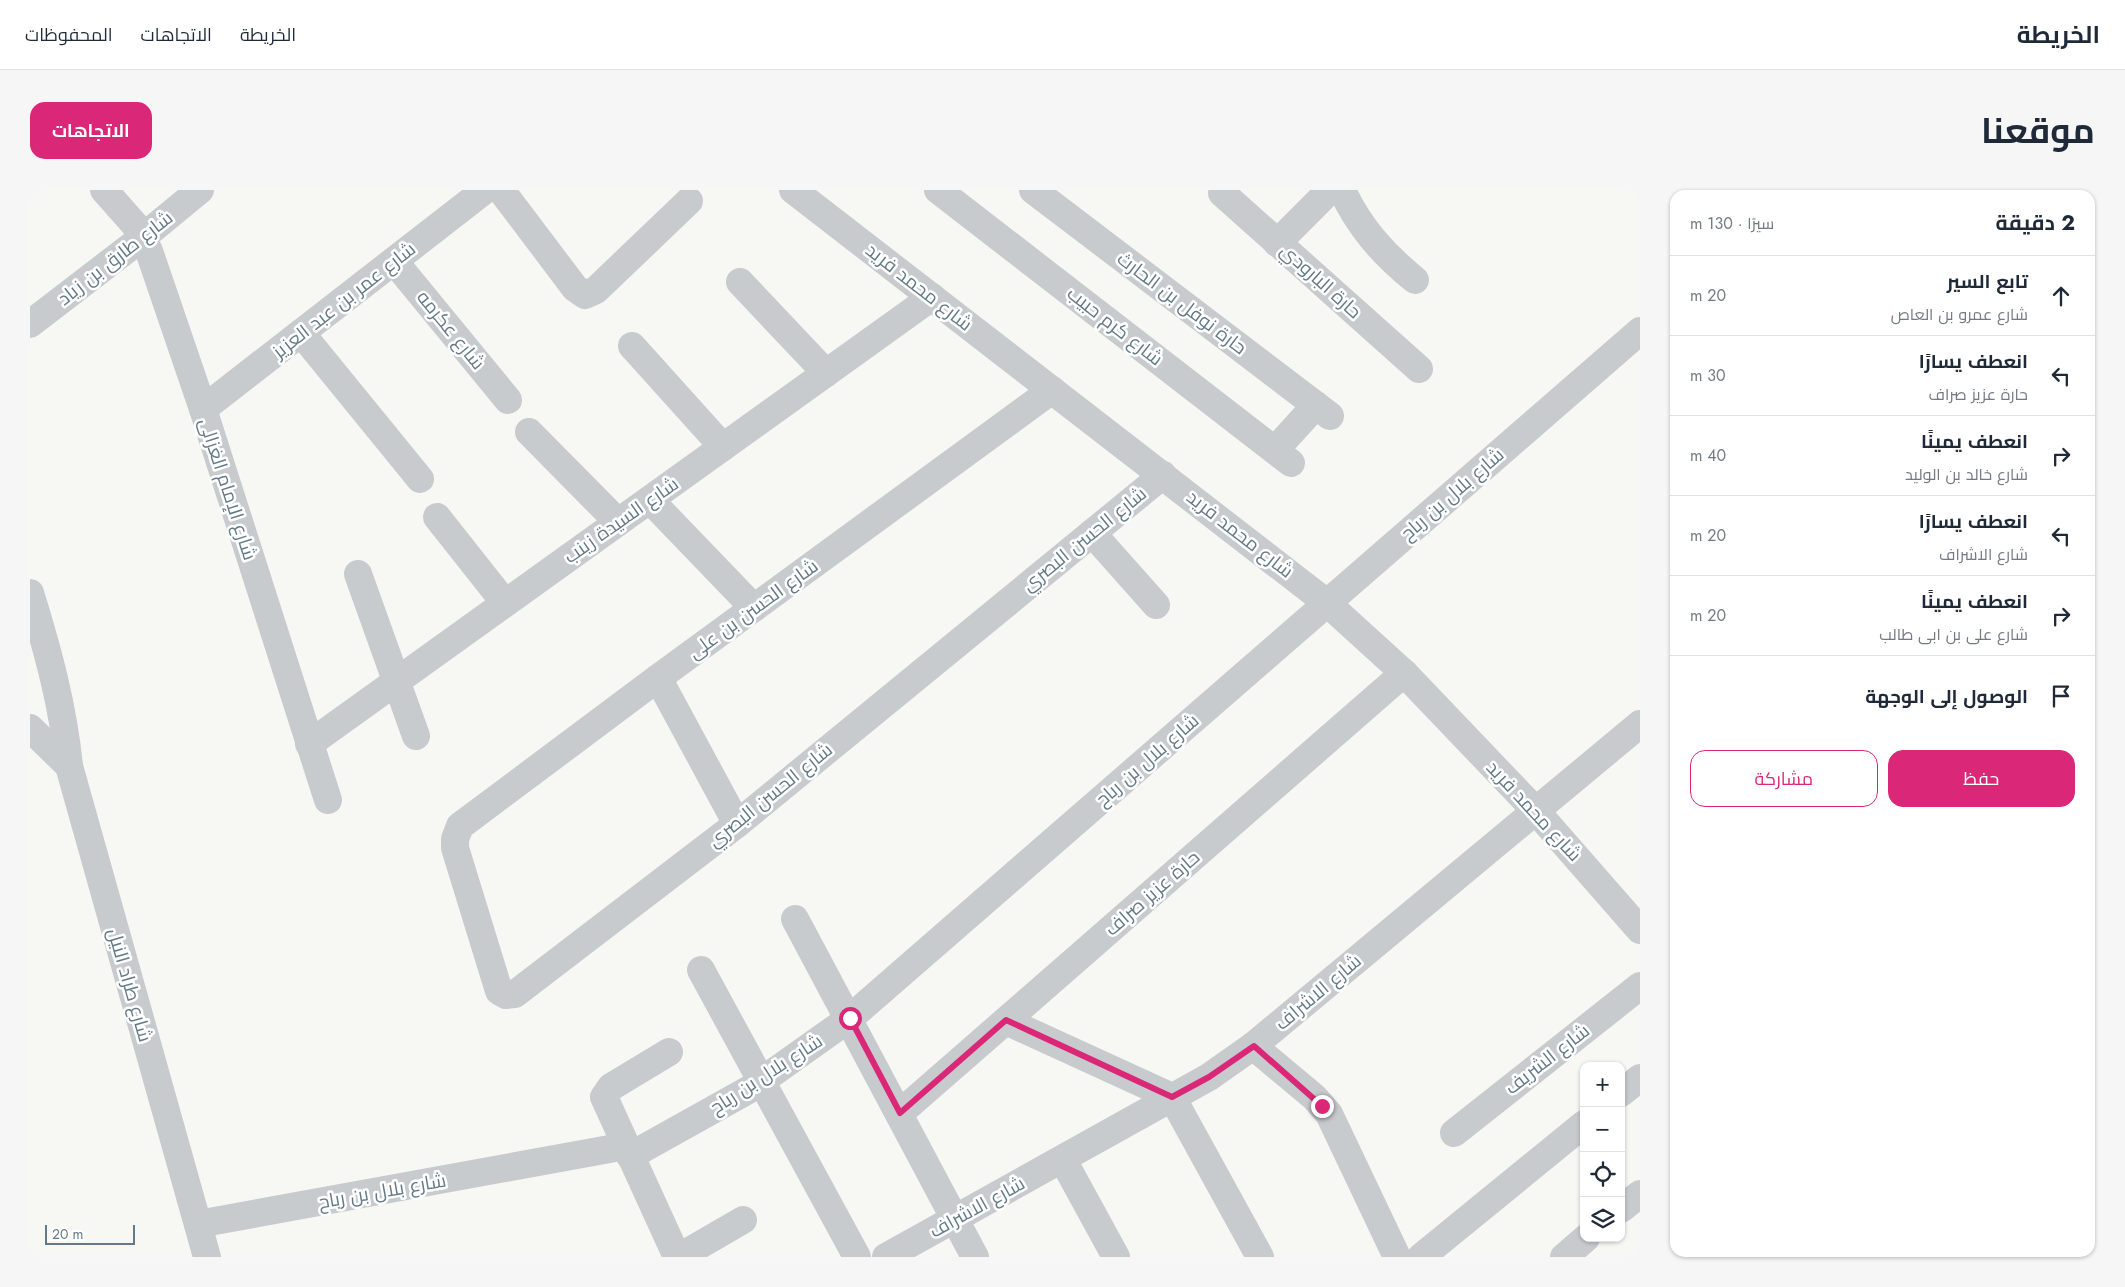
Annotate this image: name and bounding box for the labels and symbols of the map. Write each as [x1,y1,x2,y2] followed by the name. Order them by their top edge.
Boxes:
[52,204,178,312] street label: شارع طارق بن زياد
[266,235,421,365] street label: شارع عمر بن عبد العزيز
[860,237,978,337] street label: شارع محمد فريد
[1274,237,1368,326] street label: حارة البارودي
[1112,245,1252,361] street label: حارة نوفل بن الحارث
[1061,280,1169,372] street label: شارع كرم حبيب
[411,285,491,375] street label: شارع عكرمه
[192,415,264,563] street label: شارع الإمام الغزالى
[1394,441,1510,547] street label: شارع بلال بن رباح
[558,470,684,570] street label: شارع السيدة زينب
[1016,480,1153,599] street label: شارع الحسن البصري
[1181,484,1299,584] street label: شارع محمد فريد
[683,553,823,665] street label: شارع الحسن بن على
[1089,707,1205,813] street label: شارع بلال بن رباح
[702,736,839,855] street label: شارع الحسن البصري
[1480,755,1588,867] street label: شارع محمد فريد
[1099,844,1205,942] street label: حارة عزيز صراف
[101,925,159,1045] street label: شارع طراد النيل
[1269,948,1367,1036] street label: شارع الاشراف
[839,1007,862,1030] route start
[1499,1017,1595,1101] street label: شارع الشريف
[704,1027,828,1121] street label: شارع بلال بن رباح
[1311,1095,1334,1118] route end
[316,1166,448,1216] street label: شارع بلال بن رباح
[924,1170,1030,1244] street label: شارع الاشراف
[45,1222,135,1245] scale bar

